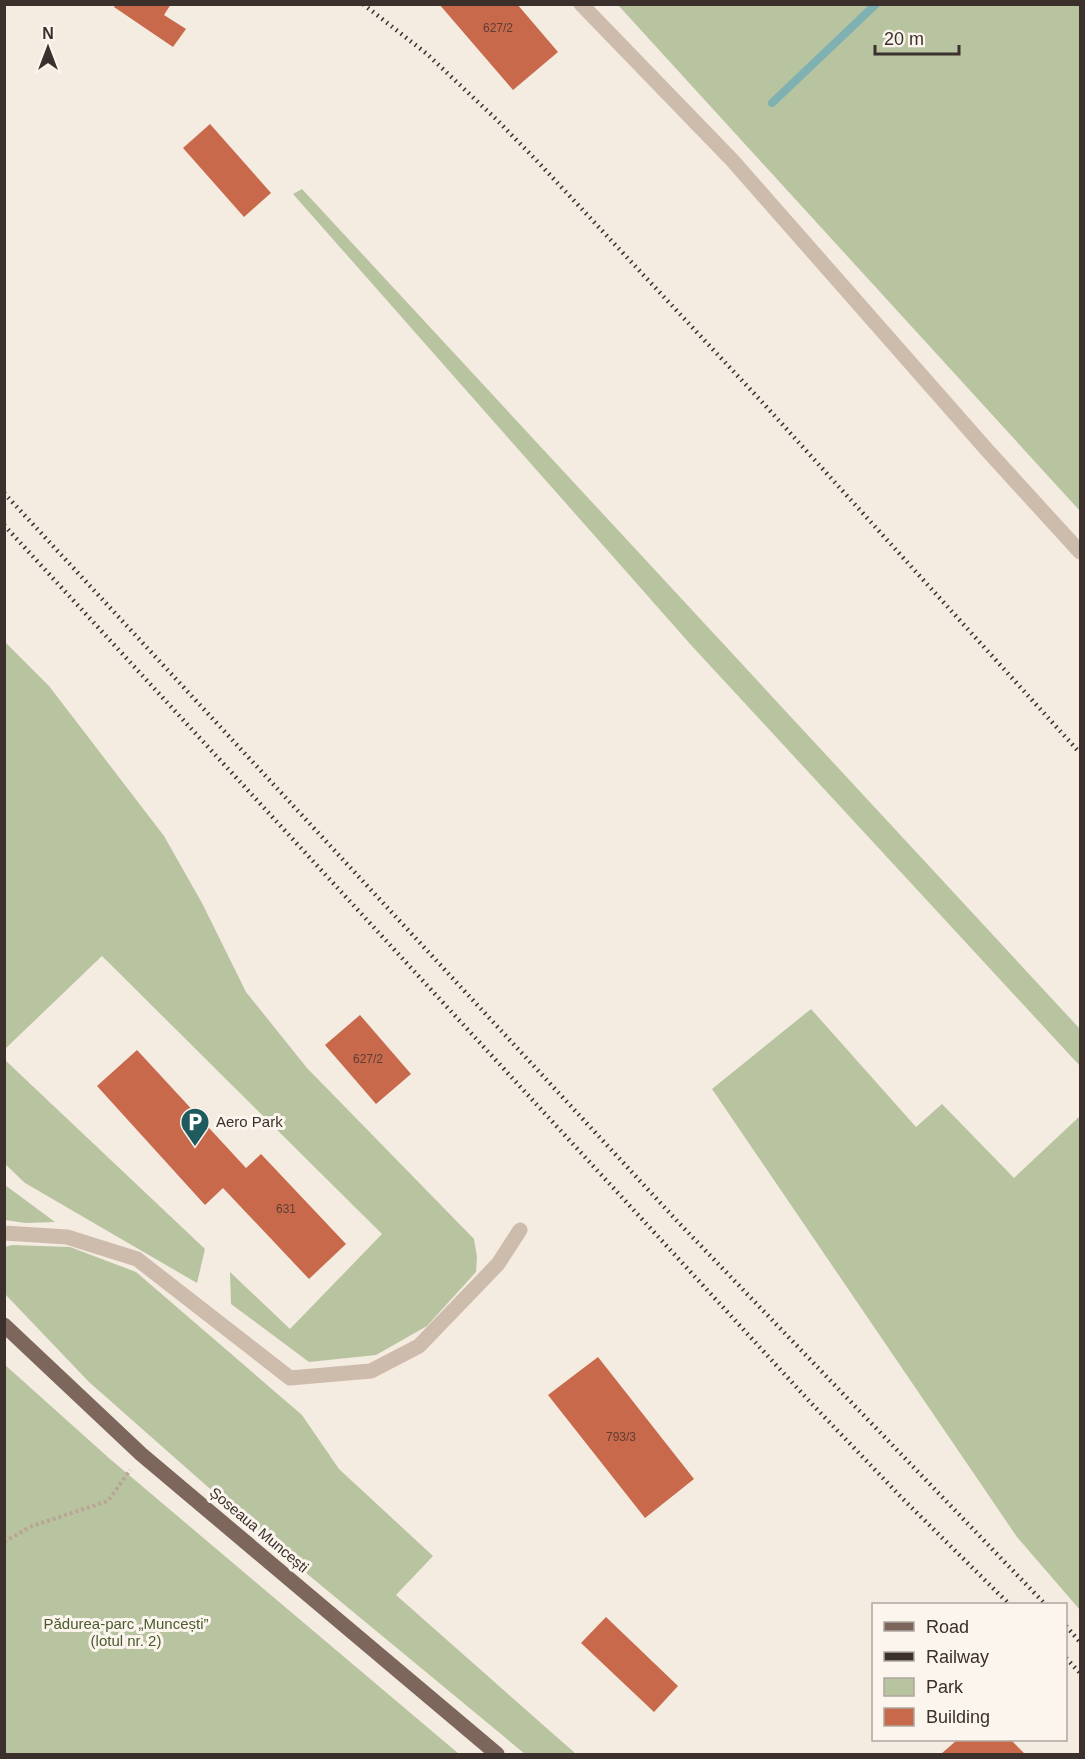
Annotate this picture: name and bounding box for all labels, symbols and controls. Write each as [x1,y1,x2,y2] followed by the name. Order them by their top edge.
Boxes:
[18,18,78,78] north arrow
[875,18,959,56] scale bar
[483,21,513,35] house number: 627/2
[42,25,54,42] text: N
[884,29,924,49] text: 20 m
[353,1052,383,1066] house number: 627/2
[179,1106,211,1148] parking icon: Aero Park
[216,1113,283,1130] place label: Aero Park
[276,1202,296,1216] house number: 631
[606,1430,636,1444] house number: 793/3
[207,1483,312,1576] street label: Șoseaua Muncești
[872,1603,1067,1741] legend
[43,1615,209,1649] park label: Pădurea-parc „Muncești” (lotul nr. 2)
[926,1617,969,1637] text: Road
[926,1647,989,1667] text: Railway
[926,1677,964,1697] text: Park
[926,1707,990,1727] text: Building

